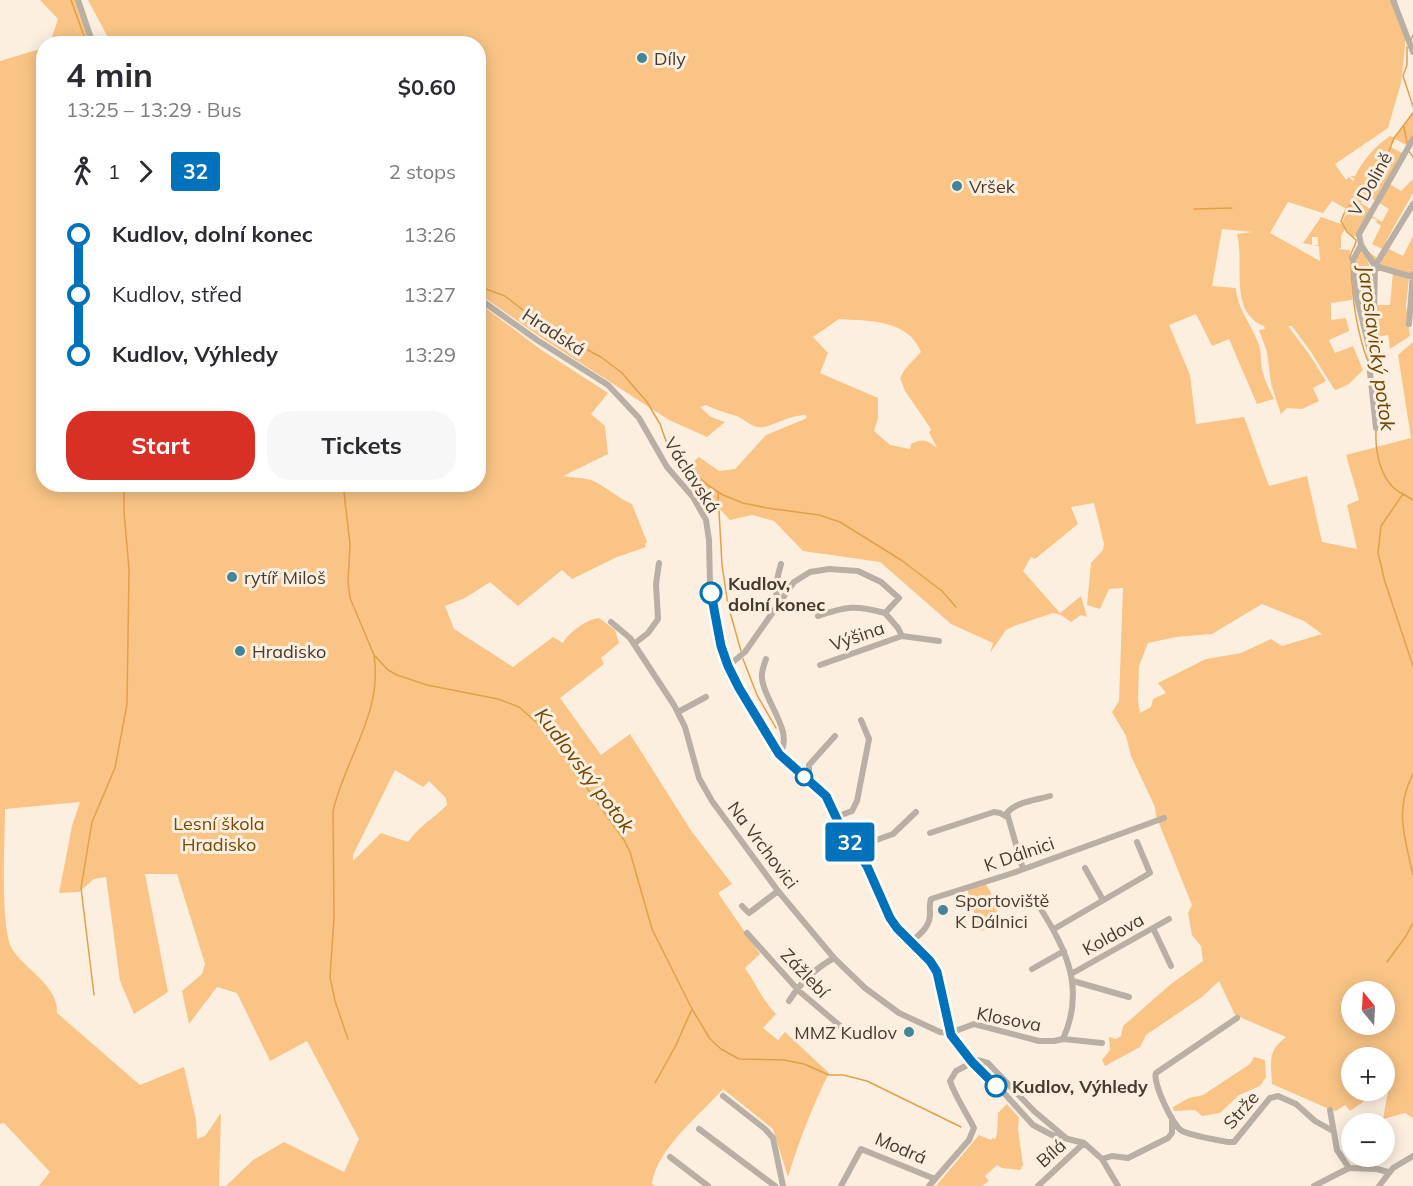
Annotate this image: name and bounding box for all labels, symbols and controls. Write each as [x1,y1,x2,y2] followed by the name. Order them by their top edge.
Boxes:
[654,47,686,70] place label: Díly
[635,51,649,65] marker: Díly
[66,54,153,95] text: 4 min
[398,73,456,101] text: $0.60
[66,97,242,122] text: 13:25 – 13:29 · Bus
[1343,148,1397,220] street label: V Dolině
[66,155,99,188] icon: walk
[129,155,162,188] icon: forward
[183,158,208,184] text: 32
[108,159,120,184] text: 1
[389,159,456,184] text: 2 stops
[969,175,1016,198] place label: Vršek
[950,179,964,193] marker: Vršek
[112,220,313,248] text: Kudlov, dolní konec
[403,222,456,247] text: 13:26
[1353,262,1401,433] water label: Jaroslavický potok
[112,280,242,308] text: Kudlov, střed
[403,282,456,307] text: 13:27
[518,303,590,361] street label: Hradská
[112,340,278,368] text: Kudlov, Výhledy
[403,342,456,367] text: 13:29
[66,411,255,480] button: Start
[267,411,456,480] button: Tickets
[659,433,725,517] street label: Václavská
[244,566,326,589] place label: rytíř Miloš
[225,570,239,584] marker: rytíř Miloš
[728,572,825,616] place label: Kudlov, dolní konec
[700,582,722,604] marker: Kudlov, dolní konec
[827,616,887,656] street label: Výšina
[252,640,326,663] place label: Hradisko
[233,644,247,658] marker: Hradisko
[530,703,641,838] water label: Kudlovský potok
[795,768,813,786] unlabelled marker
[723,797,803,893] street label: Na Vrchovici
[173,812,265,856] park label: Lesní škola Hradisko
[823,822,877,862] line badge: 32
[837,829,863,855] text: 32
[981,831,1057,877] street label: K Dálnici
[955,889,1049,933] place label: Sportoviště K Dálnici
[936,903,950,917] marker: Sportoviště K Dálnici
[1078,908,1148,960] street label: Koldova
[776,943,835,1004] street label: Zážlebí
[1341,981,1395,1035] north arrow
[1341,981,1395,1167] map controls
[975,1001,1043,1037] street label: Klosova
[794,1021,897,1044] place label: MMZ Kudlov
[902,1025,916,1039] marker: MMZ Kudlov
[1341,1047,1395,1101] button: +
[985,1075,1007,1097] marker: Kudlov, Výhledy
[1012,1075,1148,1098] place label: Kudlov, Výhledy
[1218,1086,1264,1134] street label: Strže
[1341,1113,1395,1167] button: −
[872,1127,930,1169] street label: Modrá
[1031,1134,1071,1172] street label: Bílá

